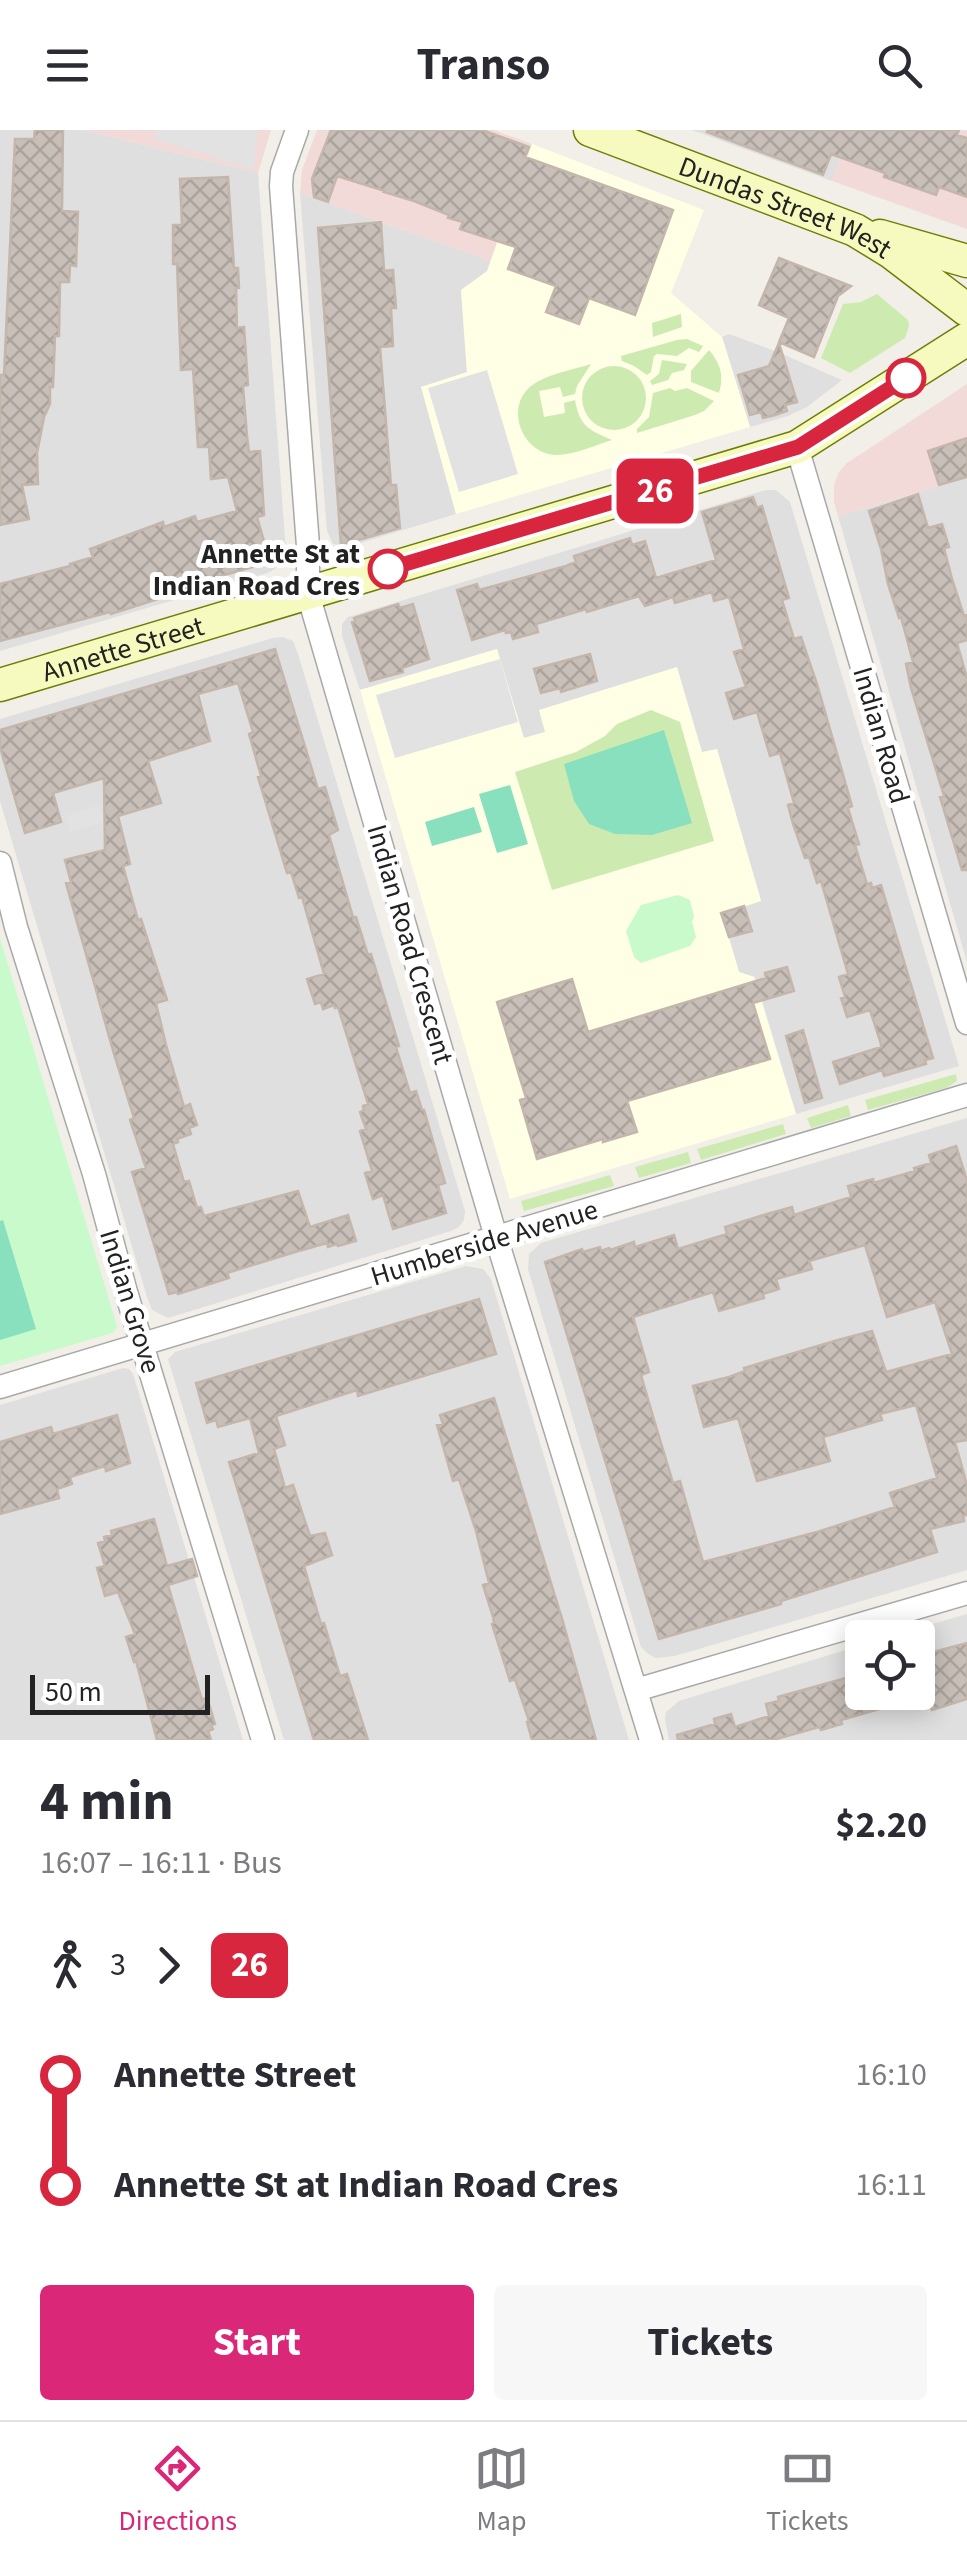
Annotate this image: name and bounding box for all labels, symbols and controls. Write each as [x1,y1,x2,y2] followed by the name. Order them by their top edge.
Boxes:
[416,33,551,97] text: Transo
[40,38,95,93] icon: menu
[872,38,927,93] icon: search
[673,146,900,269] street label: Dundas Street West
[887,359,925,397] unlabelled marker
[610,458,700,524] line badge: 26
[637,466,673,516] text: 26
[153,534,360,606] place label: Annette St at Indian Road Cres
[369,550,407,588] marker: Annette St at Indian Road Cres
[37,606,209,692] street label: Annette Street
[842,662,920,808] street label: Indian Road
[357,820,464,1069] street label: Indian Road Crescent
[366,1189,603,1297] street label: Humberside Avenue
[89,1224,171,1378] street label: Indian Grove
[845,1620,935,1710] map controls
[845,1620,935,1710] button: locate
[30,1670,210,1714] scale bar
[45,1672,102,1712] text: 50 m
[40,1763,174,1841] text: 4 min
[835,1798,927,1852] text: $2.20
[40,1840,282,1886] text: 16:07 – 16:11 · Bus
[40,1938,95,1993] icon: walk
[141,1938,196,1993] icon: forward
[231,1940,268,1990] text: 26
[110,1942,126,1988] text: 3
[114,2048,356,2102] text: Annette Street
[855,2052,927,2098] text: 16:10
[114,2158,618,2212] text: Annette St at Indian Road Cres
[855,2162,927,2208] text: 16:11
[40,2285,474,2400] button: Start
[494,2285,927,2400] button: Tickets
[118,2441,237,2541] tab: Directions
[474,2441,529,2541] tab: Map
[766,2441,849,2541] tab: Tickets

